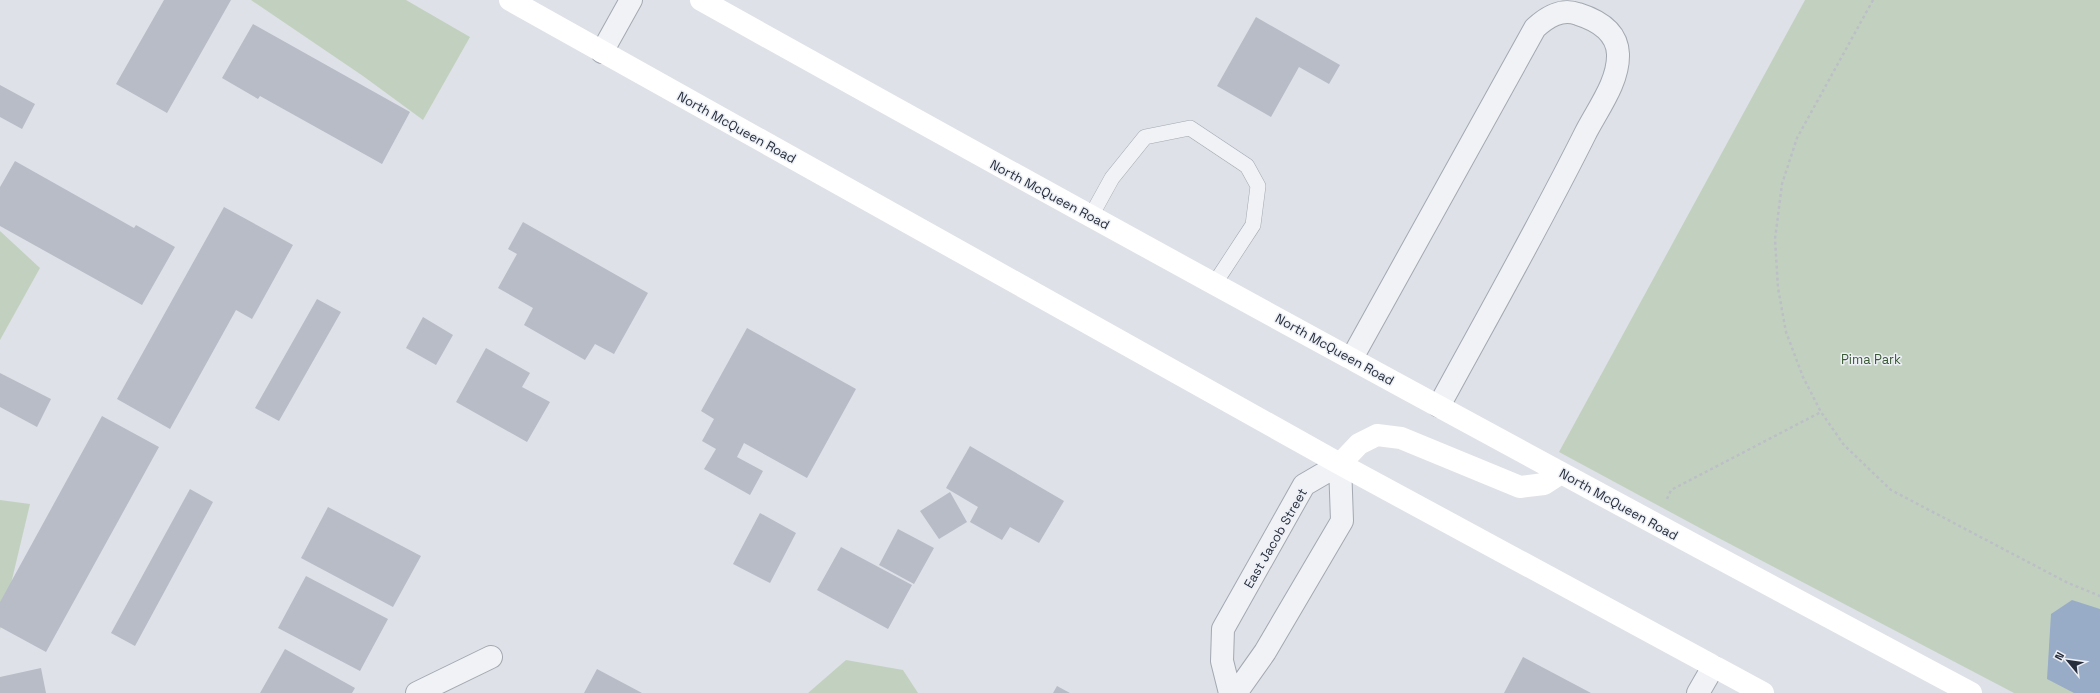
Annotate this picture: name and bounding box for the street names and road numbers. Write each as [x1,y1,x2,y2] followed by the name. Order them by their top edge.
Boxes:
[674,88,799,167] street label: North McQueen Road
[987,156,1113,233] street label: North McQueen Road
[1272,310,1397,389] street label: North McQueen Road
[1556,465,1681,544] street label: North McQueen Road
[1240,485,1311,591] street label: East Jacob Street

